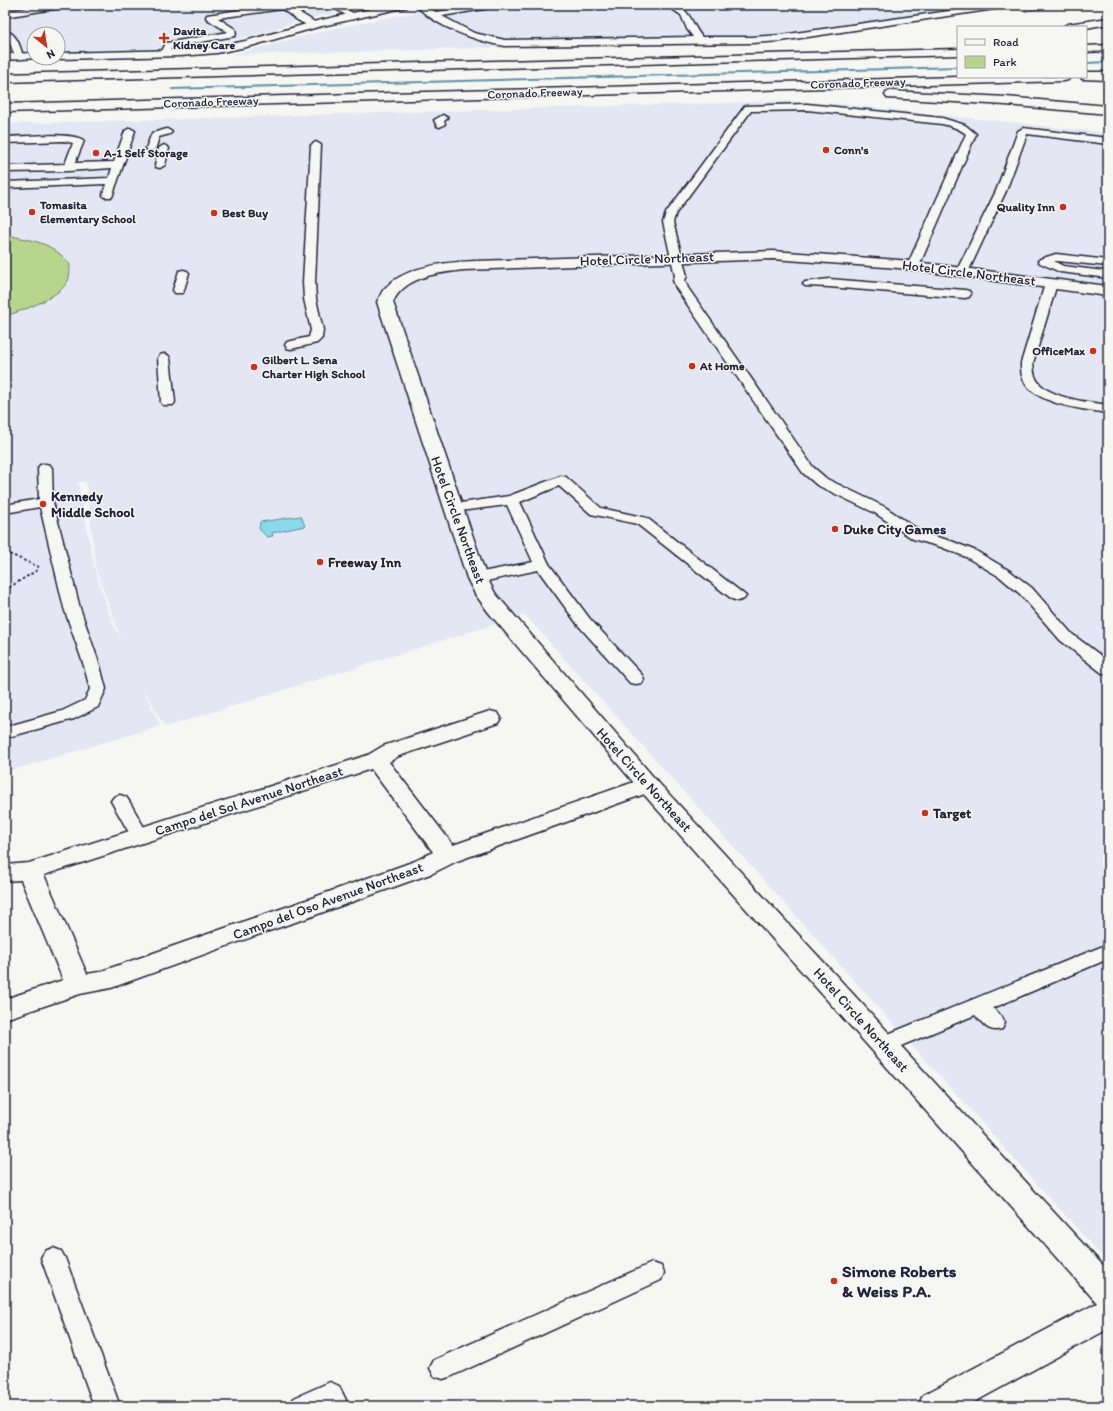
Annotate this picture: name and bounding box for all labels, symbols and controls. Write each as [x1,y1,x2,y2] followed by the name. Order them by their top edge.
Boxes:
[173,24,236,53] place label: Davita Kidney Care
[26,26,66,66] north arrow
[957,26,1087,78] legend
[158,32,170,44] marker: Davita Kidney Care
[993,35,1019,49] text: Road
[44,47,57,62] text: N
[993,55,1017,69] text: Park
[810,74,906,92] street label: Coronado Freeway
[487,84,583,102] street label: Coronado Freeway
[163,93,259,111] street label: Coronado Freeway
[834,143,869,157] place label: Conn's
[821,145,831,155] marker: Conn's
[103,146,188,161] place label: A-1 Self Storage
[91,148,101,158] marker: A-1 Self Storage
[39,198,136,227] place label: Tomasita Elementary School
[997,200,1056,215] place label: Quality Inn
[1058,202,1068,212] marker: Quality Inn
[222,206,268,221] place label: Best Buy
[27,207,37,217] marker: Tomasita Elementary School
[209,208,219,218] marker: Best Buy
[580,248,714,270] street label: Hotel Circle Northeast
[901,256,1037,290] street label: Hotel Circle Northeast
[1032,344,1085,358] place label: OfficeMax
[1088,346,1098,356] marker: OfficeMax
[262,353,366,382] place label: Gilbert L. Sena Charter High School
[699,359,745,373] place label: At Home
[687,361,697,371] marker: At Home
[249,362,259,372] marker: Gilbert L. Sena Charter High School
[427,454,489,586] street label: Hotel Circle Northeast
[51,488,135,521] place label: Kennedy Middle School
[38,499,48,509] marker: Kennedy Middle School
[843,521,946,538] place label: Duke City Games
[830,524,840,534] marker: Duke City Games
[328,554,402,571] place label: Freeway Inn
[315,557,325,567] marker: Freeway Inn
[593,724,695,836] street label: Hotel Circle Northeast
[153,763,345,839] street label: Campo del Sol Avenue Northeast
[932,805,972,822] place label: Target
[920,808,930,818] marker: Target
[231,859,425,943] street label: Campo del Oso Avenue Northeast
[810,964,912,1076] street label: Hotel Circle Northeast
[842,1261,957,1301] place label: Simone Roberts & Weiss P.A.
[829,1276,839,1286] marker: Simone Roberts & Weiss P.A.

